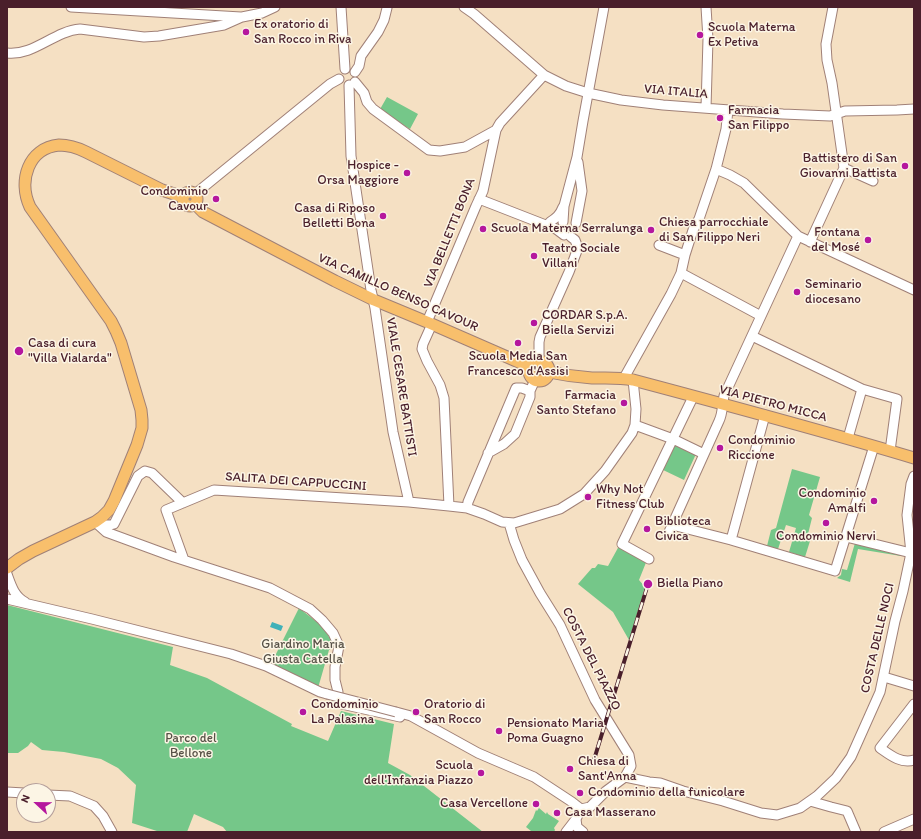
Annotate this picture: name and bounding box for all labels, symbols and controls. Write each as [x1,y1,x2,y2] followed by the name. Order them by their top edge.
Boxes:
[254,17,352,48] place label: Ex oratorio di San Rocco in Riva
[708,20,796,51] place label: Scuola Materna Ex Petiva
[241,27,251,37] marker: Ex oratorio di San Rocco in Riva
[695,30,705,40] marker: Scuola Materna Ex Petiva
[643,81,709,103] street label: VIA ITALIA
[728,103,789,134] place label: Farmacia San Filippo
[715,113,725,123] marker: Farmacia San Filippo
[800,151,897,182] place label: Battistero di San Giovanni Battista
[317,158,399,189] place label: Hospice - Orsa Maggiore
[900,161,910,171] marker: Battistero di San Giovanni Battista
[402,168,412,178] marker: Hospice - Orsa Maggiore
[421,176,479,290] street label: VIA BELLETTI BONA
[141,184,208,215] place label: Condominio Cavour
[211,194,221,204] marker: Condominio Cavour
[294,201,375,232] place label: Casa di Riposo Belletti Bona
[378,211,388,221] marker: Casa di Riposo Belletti Bona
[659,215,768,246] place label: Chiesa parrocchiale di San Filippo Neri
[491,221,643,237] place label: Scuola Materna Serralunga
[478,224,488,234] marker: Scuola Materna Serralunga
[646,225,656,235] marker: Chiesa parrocchiale di San Filippo Neri
[811,225,860,256] place label: Fontana del Mosé
[863,235,873,245] marker: Fontana del Mosé
[542,241,620,272] place label: Teatro Sociale Villani
[315,250,481,336] street label: VIA CAMILLO BENSO CAVOUR
[529,251,539,261] marker: Teatro Sociale Villani
[805,277,862,308] place label: Seminario diocesano
[792,287,802,297] marker: Seminario diocesano
[542,308,628,339] place label: CORDAR S.p.A. Biella Servizi
[382,316,420,458] street label: VIALE CESARE BATTISTI
[529,318,539,328] marker: CORDAR S.p.A. Biella Servizi
[28,336,112,367] place label: Casa di cura "Villa Vialarda"
[513,338,523,348] marker: Scuola Media San Francesco d'Assisi
[13,345,25,357] marker: Casa di cura "Villa Vialarda"
[468,349,568,380] place label: Scuola Media San Francesco d'Assisi
[717,382,829,426] street label: VIA PIETRO MICCA
[537,388,616,419] place label: Farmacia Santo Stefano
[619,398,629,408] marker: Farmacia Santo Stefano
[728,433,795,464] place label: Condominio Riccione
[715,443,725,453] marker: Condominio Riccione
[225,469,367,495] street label: SALITA DEI CAPPUCCINI
[596,482,665,513] place label: Why Not Fitness Club
[799,486,866,517] place label: Condominio Amalfi
[583,492,593,502] marker: Why Not Fitness Club
[869,496,879,506] marker: Condominio Amalfi
[655,514,711,545] place label: Biblioteca Civica
[821,518,831,528] marker: Condominio Nervi
[642,524,652,534] marker: Biblioteca Civica
[776,529,876,545] place label: Condominio Nervi
[657,576,723,592] place label: Biella Piano
[642,578,654,590] marker: Biella Piano
[858,581,898,695] street label: COSTA DELLE NOCI
[558,605,624,713] street label: COSTA DEL PIAZZO
[261,637,345,668] park label: Giardino Maria Giusta Catella
[311,697,378,728] place label: Condominio La Palasina
[424,697,485,728] place label: Oratorio di San Rocco
[298,707,308,717] marker: Condominio La Palasina
[411,707,421,717] marker: Oratorio di San Rocco
[507,716,604,747] place label: Pensionato Maria Poma Guagno
[494,726,504,736] marker: Pensionato Maria Poma Guagno
[165,731,217,762] park label: Parco del Bellone
[578,754,637,785] place label: Chiesa di Sant'Anna
[364,758,473,789] place label: Scuola dell'Infanzia Piazzo
[565,764,575,774] marker: Chiesa di Sant'Anna
[476,768,486,778] marker: Scuola dell'Infanzia Piazzo
[16,783,56,823] north arrow
[588,785,745,801] place label: Condominio della funicolare
[575,788,585,798] marker: Condominio della funicolare
[18,793,33,805] text: N
[440,796,528,812] place label: Casa Vercellone
[531,799,541,809] marker: Casa Vercellone
[565,805,656,821] place label: Casa Masserano
[552,808,562,818] marker: Casa Masserano

